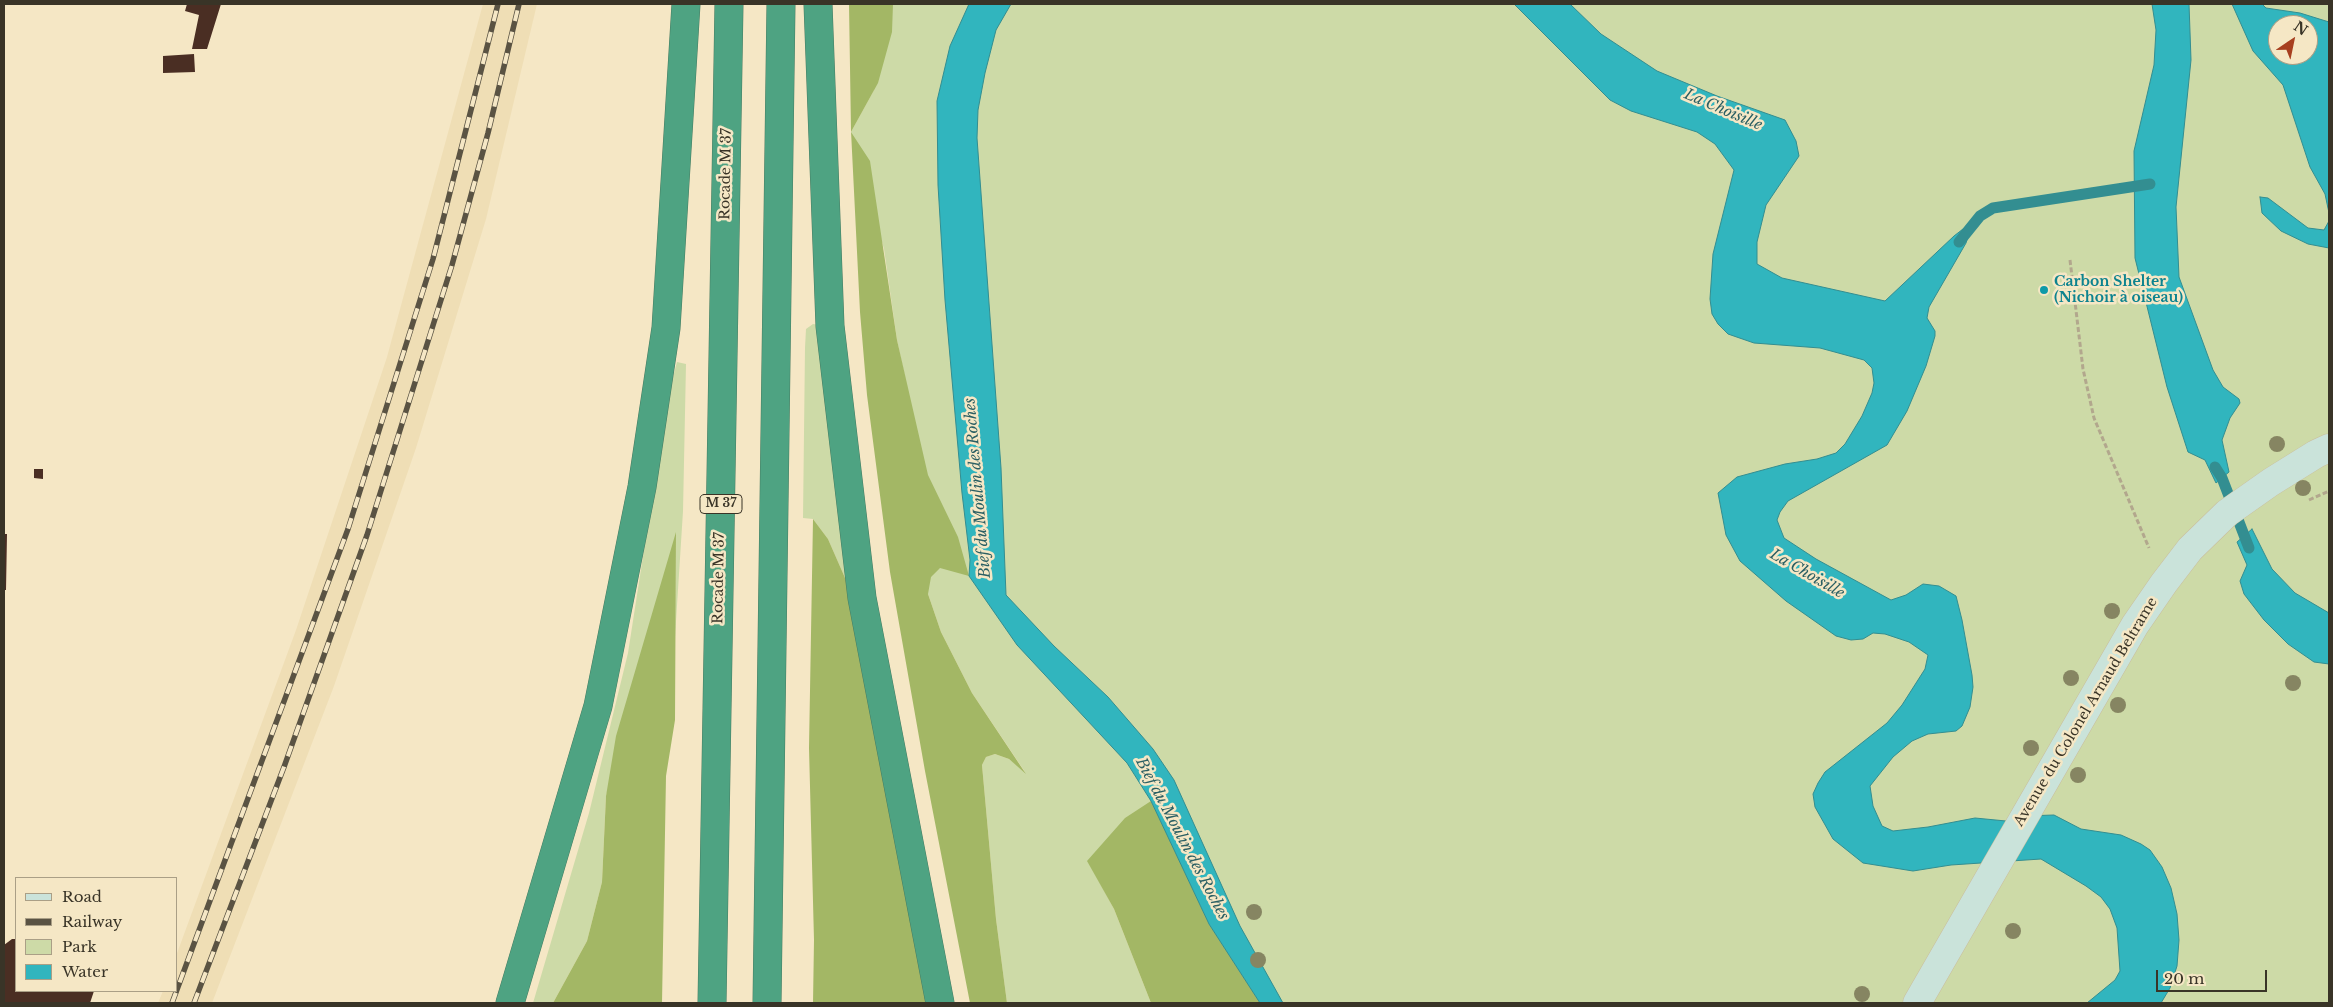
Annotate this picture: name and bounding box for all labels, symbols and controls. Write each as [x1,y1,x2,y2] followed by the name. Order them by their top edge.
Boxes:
[2268,15,2318,65] north arrow
[2290,17,2311,40] text: N
[1681,86,1765,134] water label: La Choisille
[717,128,735,220] street label: Rocade M 37
[2054,274,2183,306] place label: Carbon Shelter (Nichoir à oiseau)
[2038,284,2050,296] marker: Carbon Shelter (Nichoir à oiseau)
[961,397,995,579] water label: Bief du Moulin des Roches
[700,494,742,514] road number: M 37
[710,532,728,624] street label: Rocade M 37
[1767,546,1847,602] water label: La Choisille
[2011,594,2161,830] street label: Avenue du Colonel Arnaud Beltrame
[1132,755,1232,923] water label: Bief du Moulin des Roches
[15,877,178,992] legend
[62,887,102,906] text: Road
[62,912,122,931] text: Railway
[62,937,97,956] text: Park
[2158,960,2269,992] scale bar
[62,962,108,981] text: Water
[2164,969,2204,988] text: 20 m

